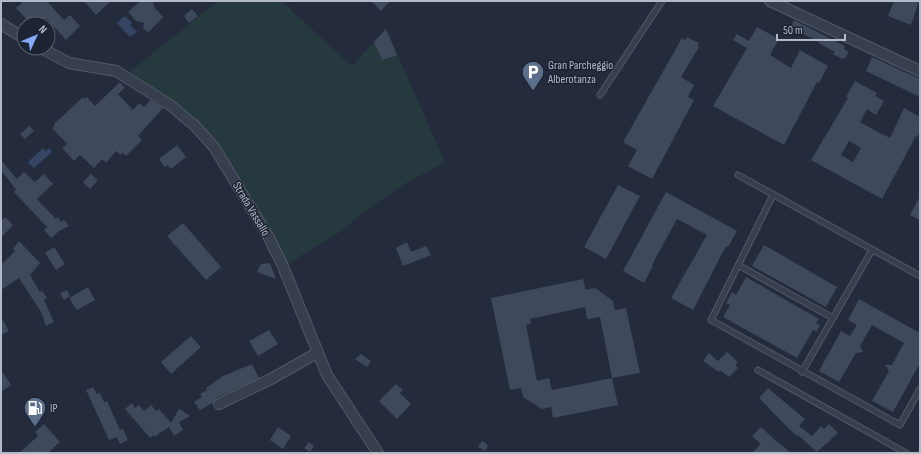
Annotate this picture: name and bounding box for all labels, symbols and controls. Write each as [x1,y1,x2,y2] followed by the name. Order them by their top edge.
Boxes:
[16,16,56,56] north arrow
[777,16,845,42] scale bar
[36,23,50,36] text: N
[783,23,803,38] text: 50 m
[547,58,613,87] place label: Gran Parcheggio Alberotanza
[520,59,546,92] parking icon: Gran Parcheggio Alberotanza
[229,179,273,239] street label: Strada Vassallo
[22,395,48,428] fuel station icon: IP
[50,401,58,416] place label: IP

